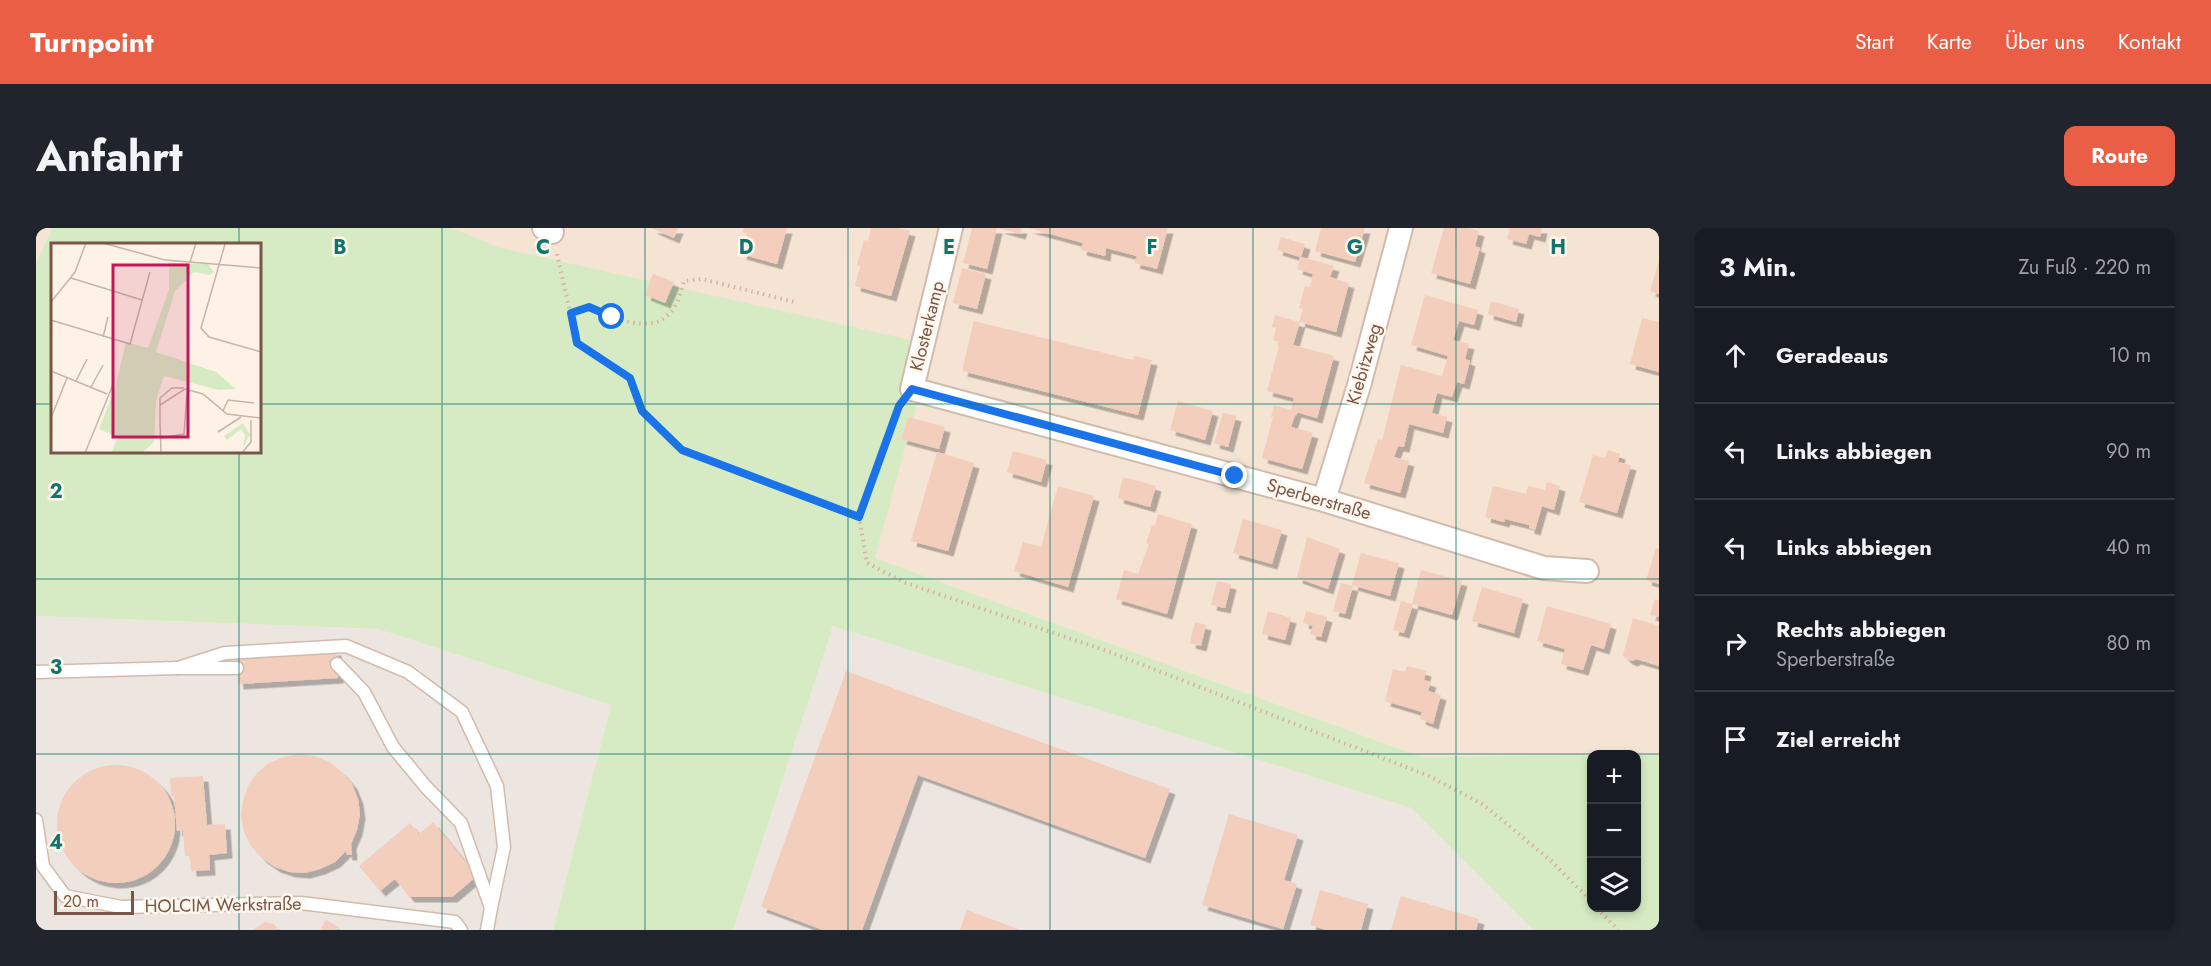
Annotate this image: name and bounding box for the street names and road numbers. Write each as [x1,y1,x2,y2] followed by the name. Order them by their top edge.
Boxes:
[903,278,951,374] street label: Klosterkamp
[1340,320,1388,408] street label: Kiebitzweg
[1264,472,1374,526] street label: Sperberstraße
[144,891,302,919] street label: HOLCIM Werkstraße

